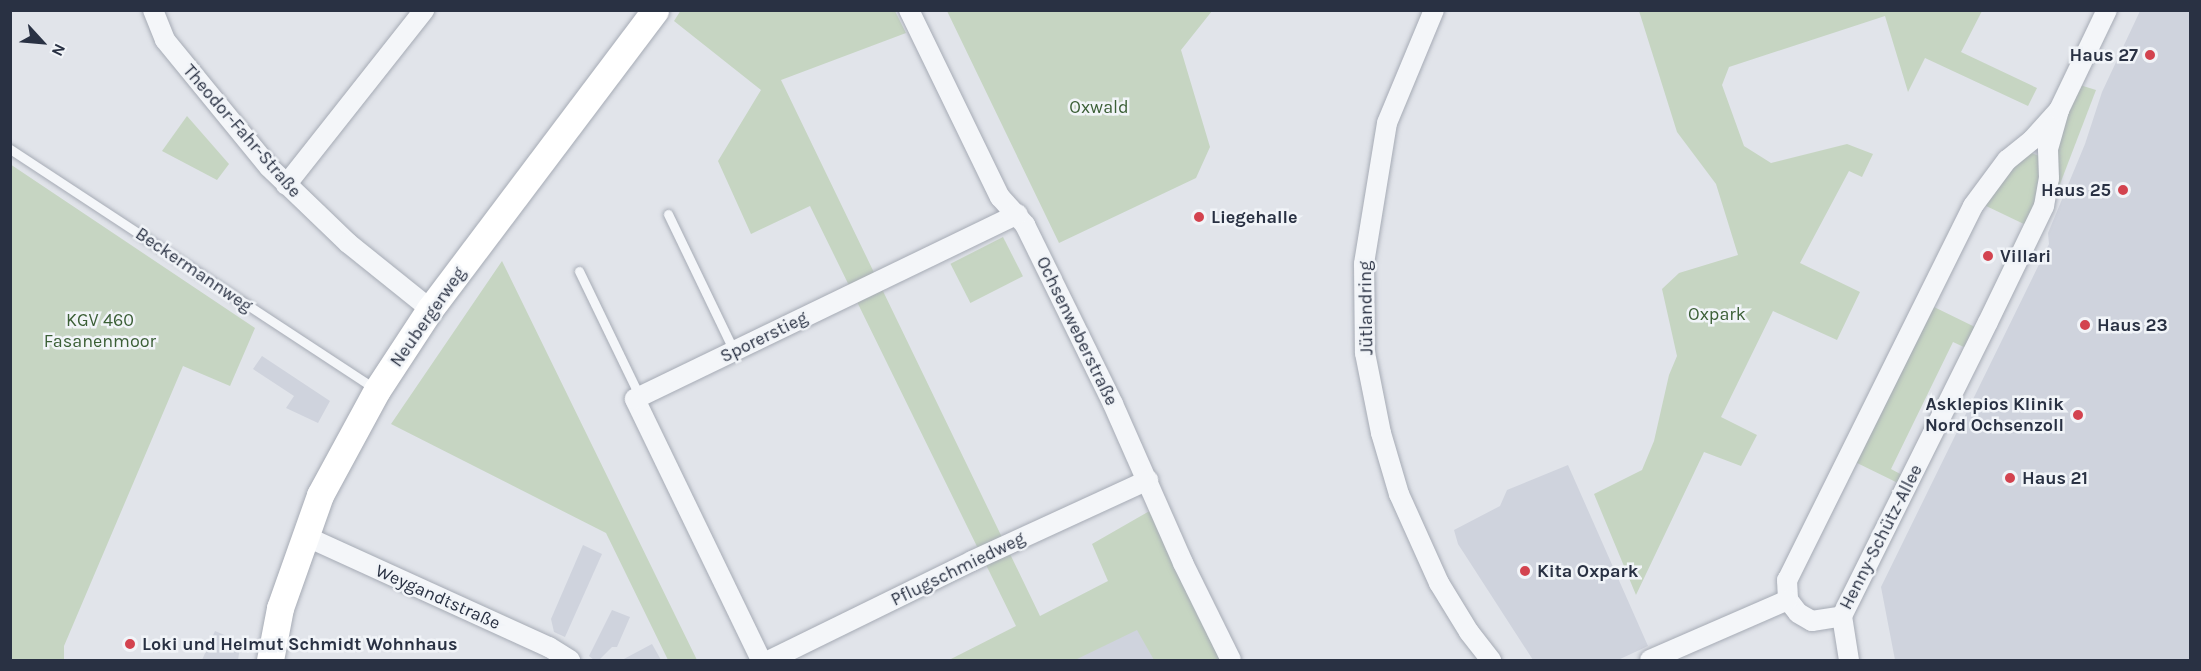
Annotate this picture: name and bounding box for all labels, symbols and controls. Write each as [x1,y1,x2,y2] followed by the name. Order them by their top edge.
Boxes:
[12,12,72,72] north arrow
[48,41,70,59] text: N
[2070,44,2138,66] place label: Haus 27
[2143,48,2157,62] marker: Haus 27
[178,60,306,202] street label: Theodor-Fahr-Straße
[1069,96,1129,118] park label: Oxwald
[2041,179,2111,201] place label: Haus 25
[2116,183,2130,197] marker: Haus 25
[1211,206,1298,228] place label: Liegehalle
[1192,210,1206,224] marker: Liegehalle
[131,223,257,317] street label: Beckermannweg
[2000,245,2051,267] place label: Villari
[1981,249,1995,263] marker: Villari
[1032,253,1122,409] street label: Ochsenweberstraße
[1354,261,1378,355] street label: Jütlandring
[386,263,470,371] street label: Neubergerweg
[1688,303,1746,325] park label: Oxpark
[717,307,811,367] street label: Sporerstieg
[44,310,156,352] park label: KGV 460 Fasanenmoor
[2097,314,2168,336] place label: Haus 23
[2078,318,2092,332] marker: Haus 23
[1925,394,2064,436] place label: Asklepios Klinik Nord Ochsenzoll
[2069,406,2087,424] marker: Asklepios Klinik Nord Ochsenzoll
[1835,461,1927,613] street label: Henny-Schütz-Allee
[2022,467,2088,489] place label: Haus 21
[2003,471,2017,485] marker: Haus 21
[887,527,1029,611] street label: Pflugschmiedweg
[372,560,504,634] street label: Weygandtstraße
[1537,560,1638,582] place label: Kita Oxpark
[1518,564,1532,578] marker: Kita Oxpark
[142,633,457,655] place label: Loki und Helmut Schmidt Wohnhaus
[123,637,137,651] marker: Loki und Helmut Schmidt Wohnhaus

